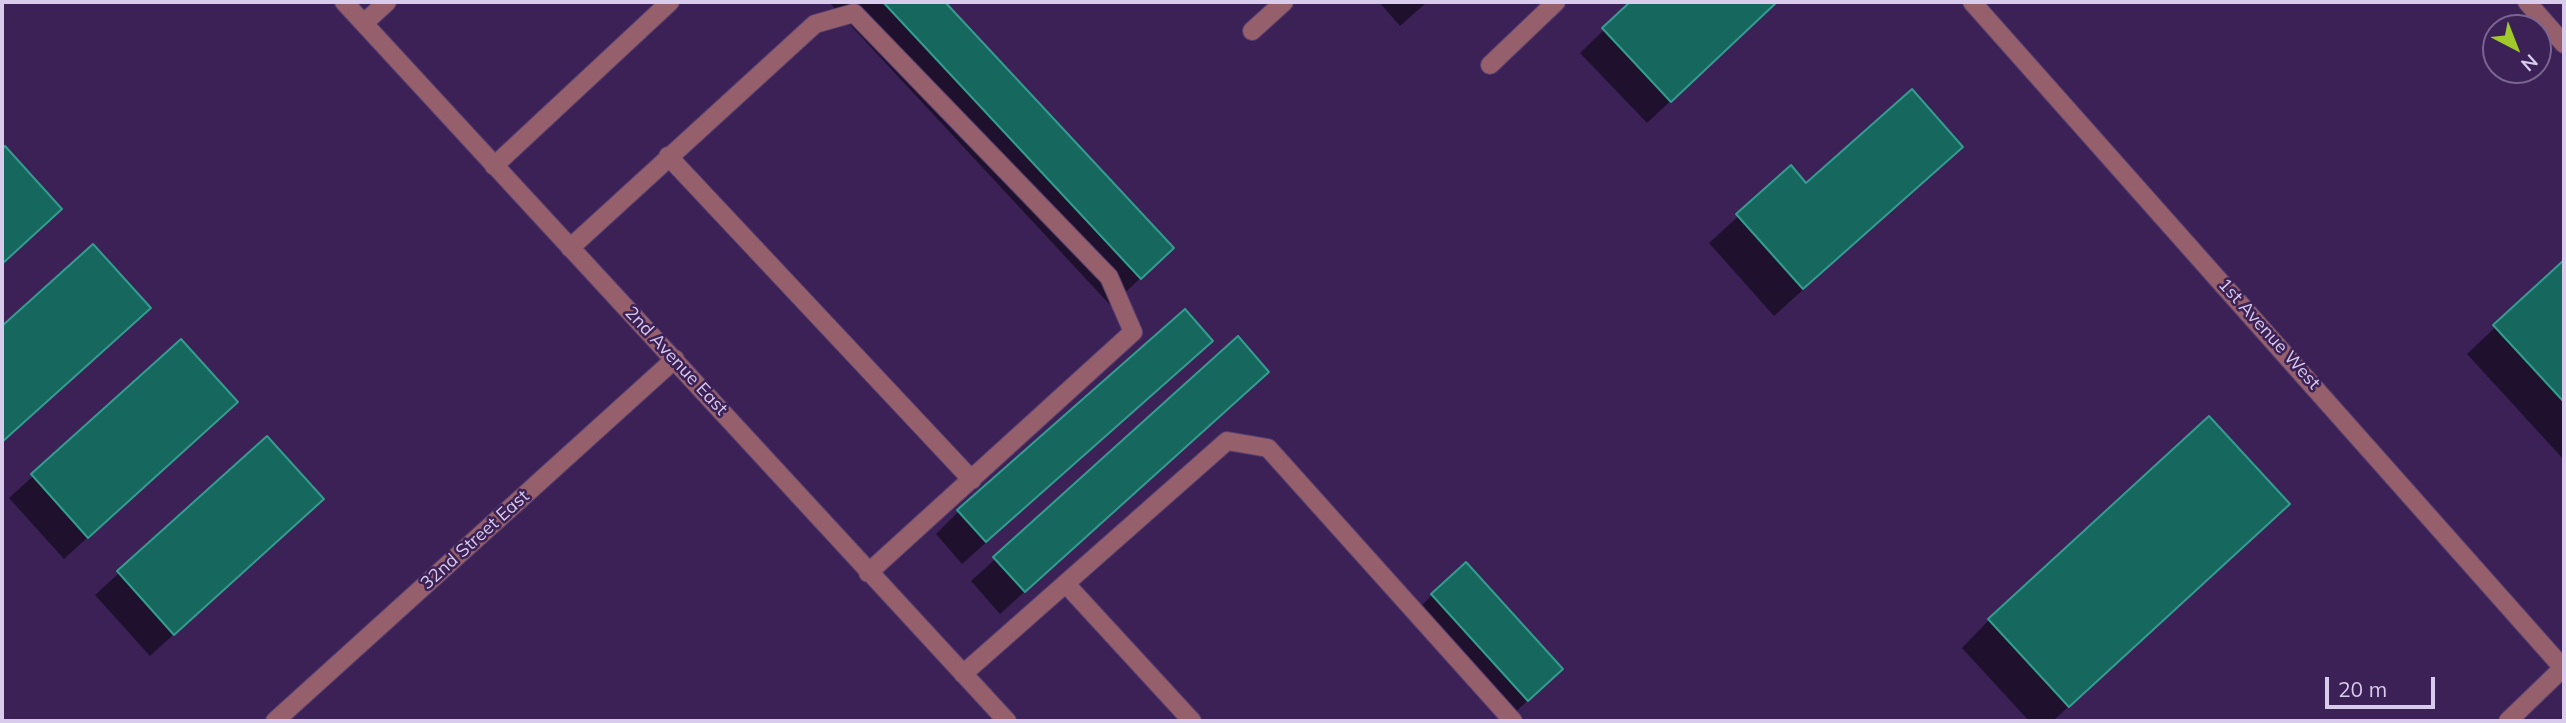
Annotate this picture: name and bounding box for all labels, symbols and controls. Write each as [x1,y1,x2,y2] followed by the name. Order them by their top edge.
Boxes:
[2482,14,2552,84] north arrow
[2516,49,2543,77] text: N
[2213,274,2325,394] street label: 1st Avenue West
[620,302,732,420] street label: 2nd Avenue East
[416,486,534,594] street label: 32nd Street East
[2328,664,2438,708] scale bar
[2338,676,2387,702] text: 20 m

